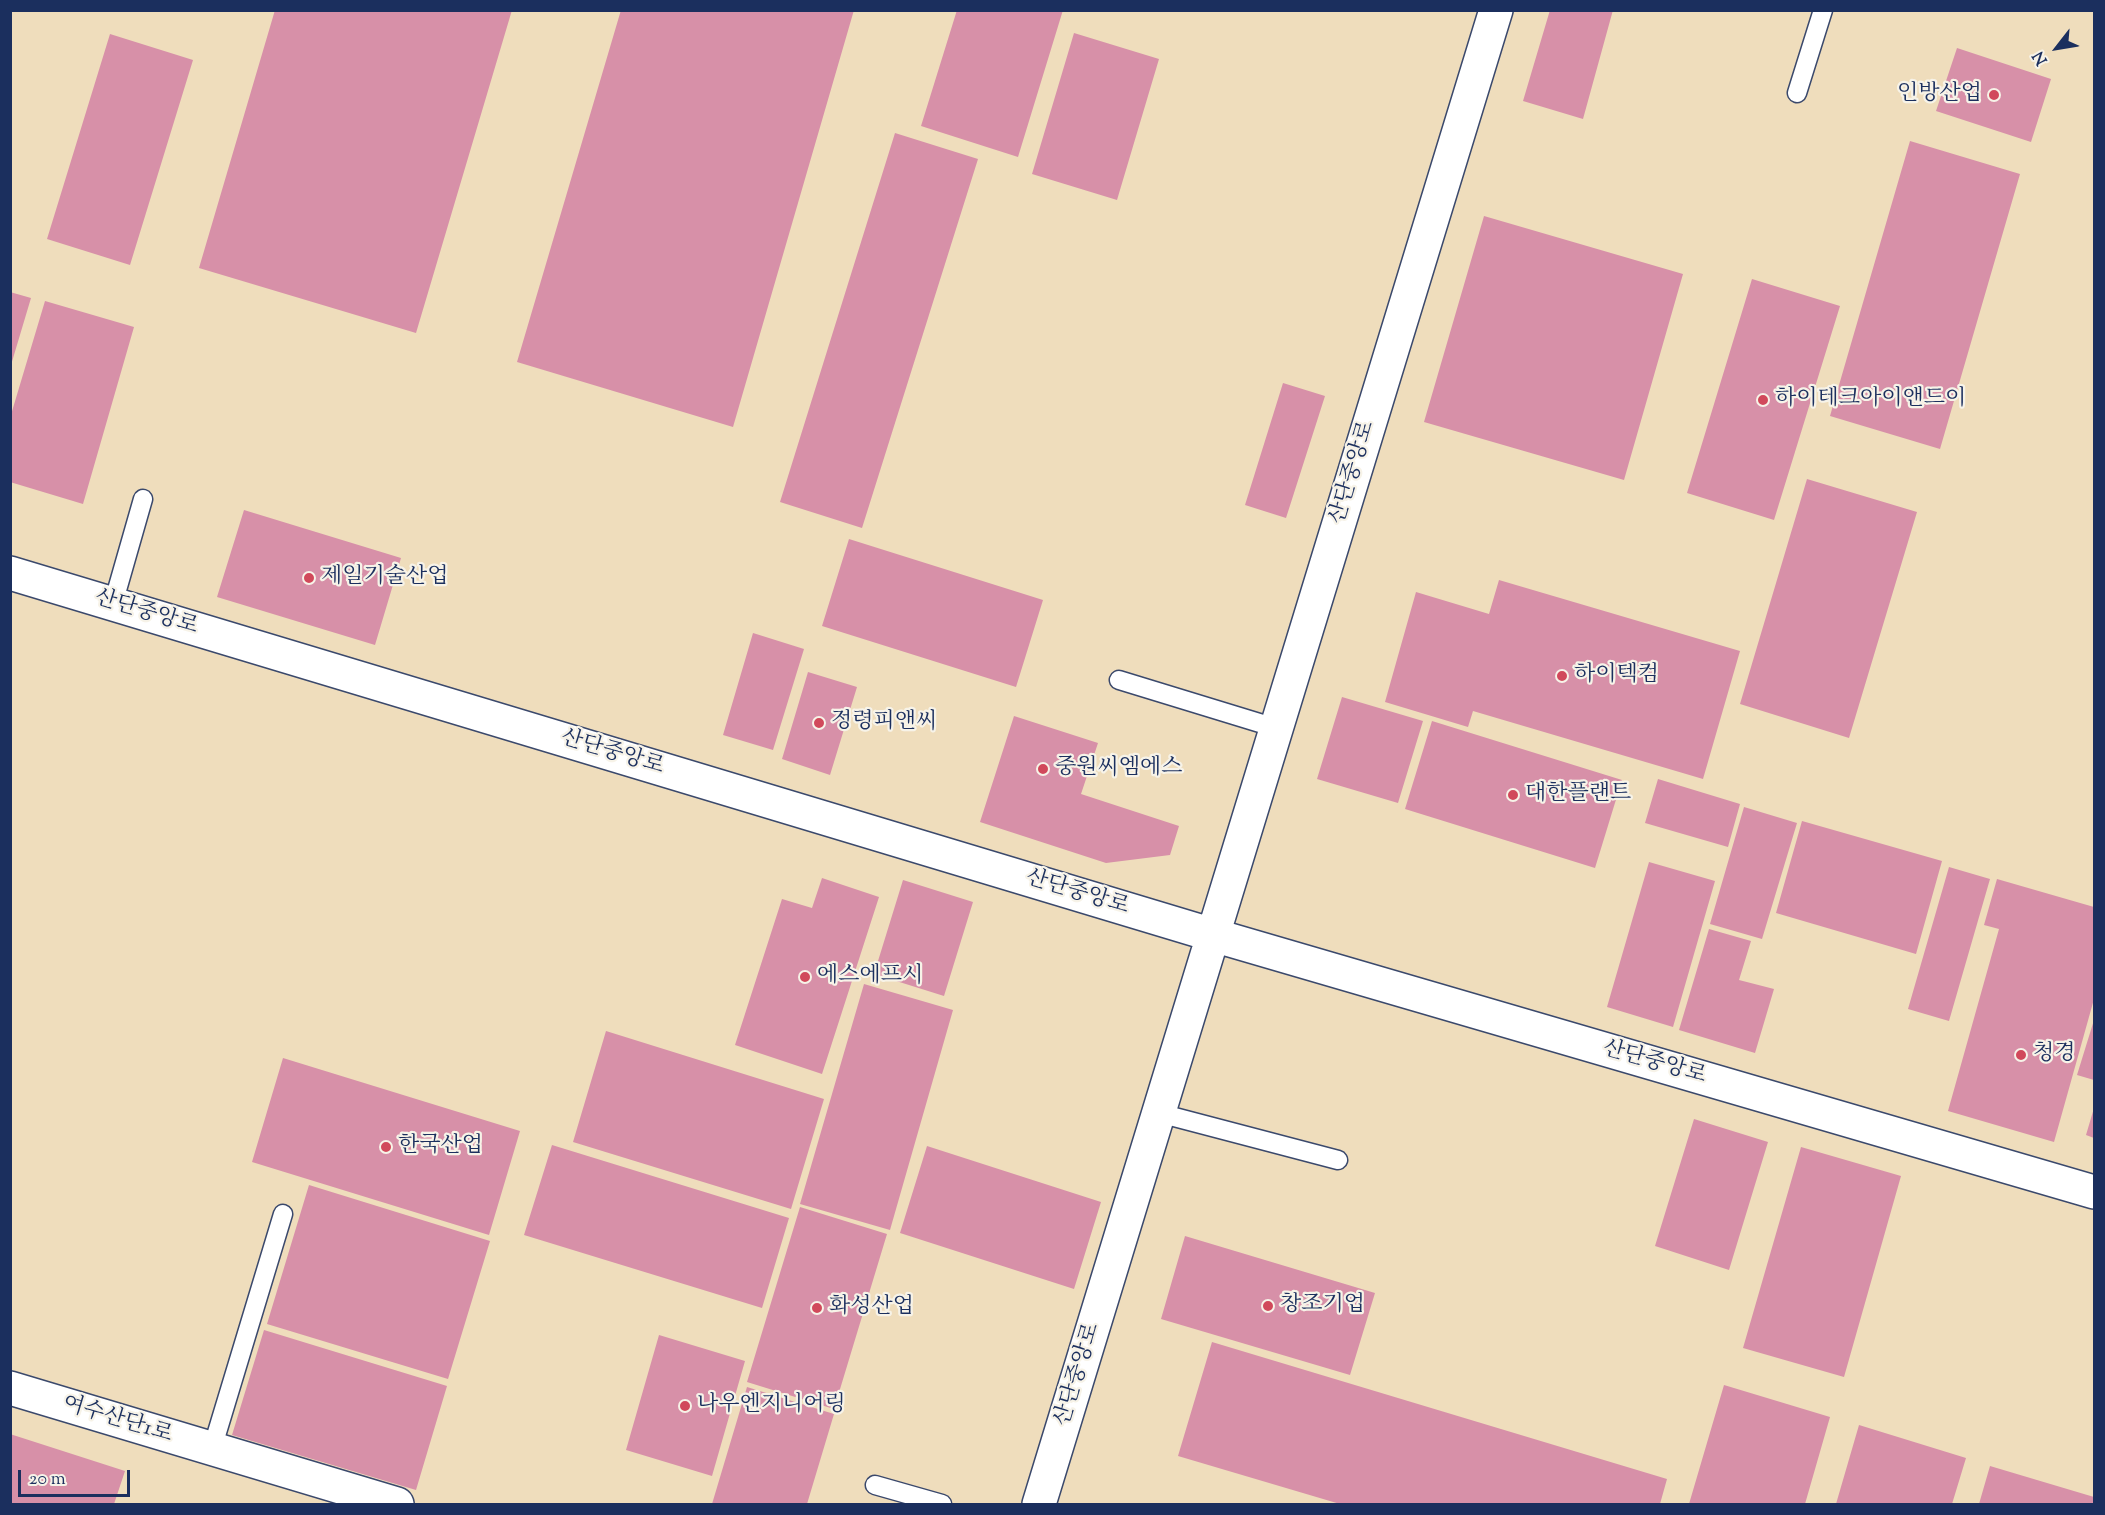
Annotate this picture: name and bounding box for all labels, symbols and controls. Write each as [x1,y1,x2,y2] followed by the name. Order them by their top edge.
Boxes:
[2027,18,2087,78] north arrow
[2028,46,2054,69] text: N
[1897,82,1982,108] place label: 인방산업
[1987,88,2001,102] marker: 인방산업
[1775,387,1966,413] place label: 하이테크아이앤드이
[1756,393,1770,407] marker: 하이테크아이앤드이
[1326,418,1382,528] street label: 산단중앙로
[321,565,449,591] place label: 제일기술산업
[302,571,316,585] marker: 제일기술산업
[91,586,201,642] street label: 산단중앙로
[1574,663,1659,689] place label: 하이텍컴
[1555,669,1569,683] marker: 하이텍컴
[831,710,937,736] place label: 정령피앤씨
[812,716,826,730] marker: 정령피앤씨
[557,726,667,782] street label: 산단중앙로
[1055,756,1183,782] place label: 중원씨엠에스
[1036,762,1050,776] marker: 중원씨엠에스
[1525,782,1631,808] place label: 대한플랜트
[1506,788,1520,802] marker: 대한플랜트
[1022,866,1132,922] street label: 산단중앙로
[817,964,923,990] place label: 에스에프시
[798,970,812,984] marker: 에스에프시
[1599,1037,1709,1091] street label: 산단중앙로
[2033,1042,2076,1068] place label: 청경
[2014,1048,2028,1062] marker: 청경
[398,1134,483,1160] place label: 한국산업
[379,1140,393,1154] marker: 한국산업
[1280,1293,1365,1319] place label: 창조기업
[829,1295,914,1321] place label: 화성산업
[1261,1299,1275,1313] marker: 창조기업
[810,1301,824,1315] marker: 화성산업
[1051,1320,1107,1430] street label: 산단중앙로
[59,1392,175,1450] street label: 여수산단1로
[697,1393,846,1419] place label: 나우엔지니어링
[678,1399,692,1413] marker: 나우엔지니어링
[21,1458,134,1496] scale bar
[29,1467,66,1493] text: 20 m

